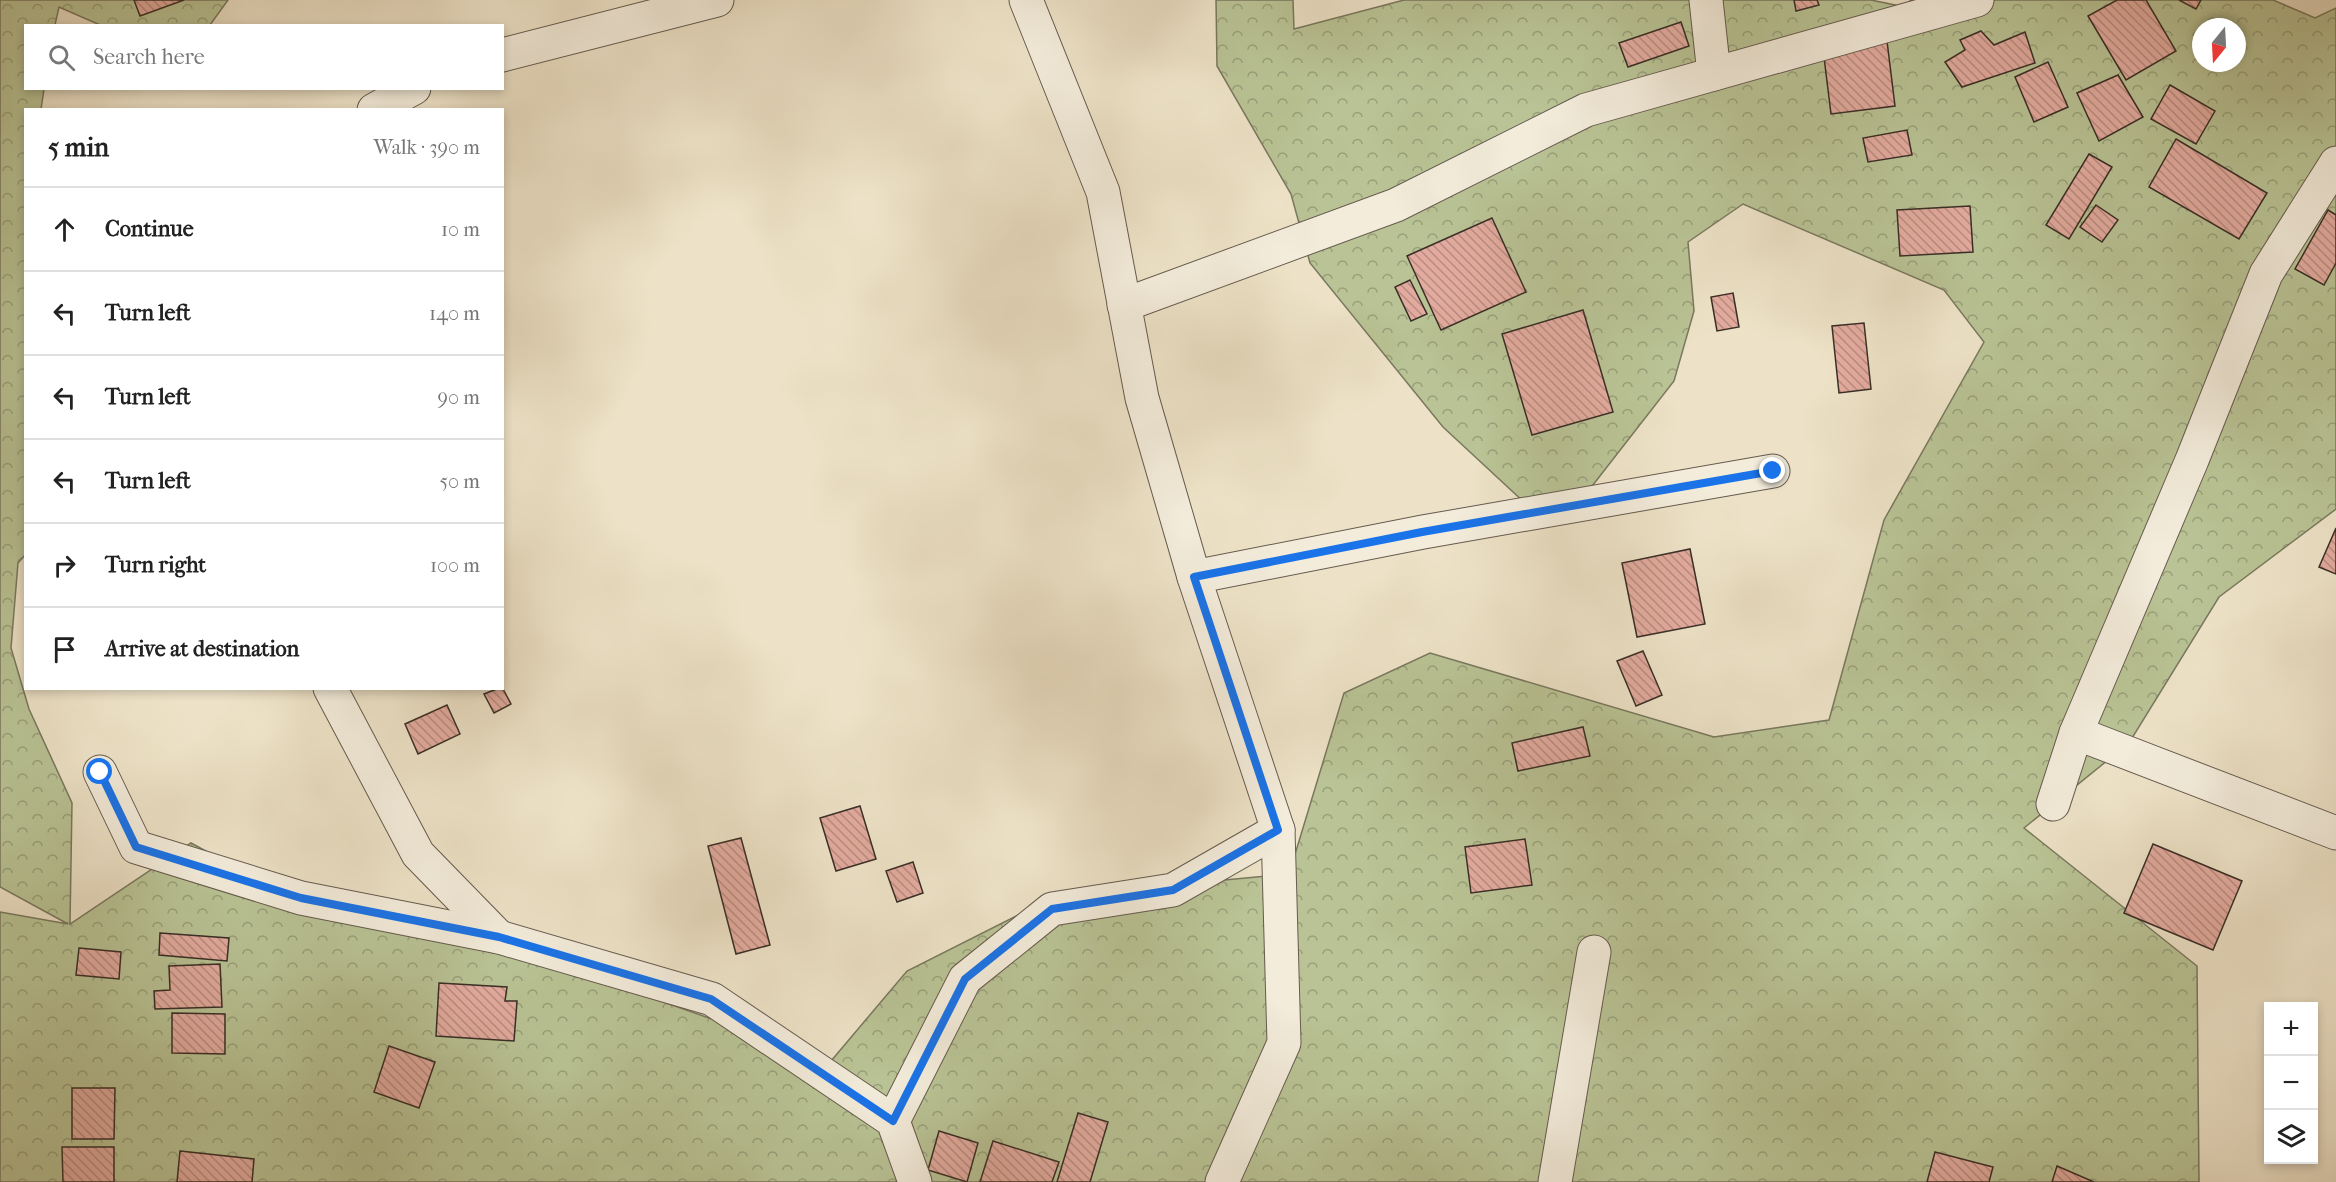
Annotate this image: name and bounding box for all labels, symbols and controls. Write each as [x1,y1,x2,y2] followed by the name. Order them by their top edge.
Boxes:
[2192,18,2246,72] north arrow
[24,24,504,90] search box
[45,41,78,74] icon: search
[93,44,205,70] text: Search here
[48,132,109,163] text: 5 min
[373,136,480,159] text: Walk · 390 m
[48,213,81,246] icon: ahead
[105,216,194,242] text: Continue
[441,218,480,241] text: 10 m
[48,297,81,330] icon: left
[105,300,191,326] text: Turn left
[429,302,480,325] text: 140 m
[48,381,81,414] icon: left
[105,384,191,410] text: Turn left
[438,386,480,409] text: 90 m
[1759,457,1785,483] route end
[48,465,81,498] icon: left
[105,468,191,494] text: Turn left
[439,470,480,493] text: 50 m
[48,549,81,582] icon: right
[105,552,206,578] text: Turn right
[430,554,480,577] text: 100 m
[48,633,81,666] icon: arrive
[105,636,299,662] text: Arrive at destination
[86,758,112,784] route start
[2264,1002,2318,1164] map controls
[2264,1002,2318,1056] button: +
[2264,1056,2318,1110] button: −
[2264,1110,2318,1164] button: layers

